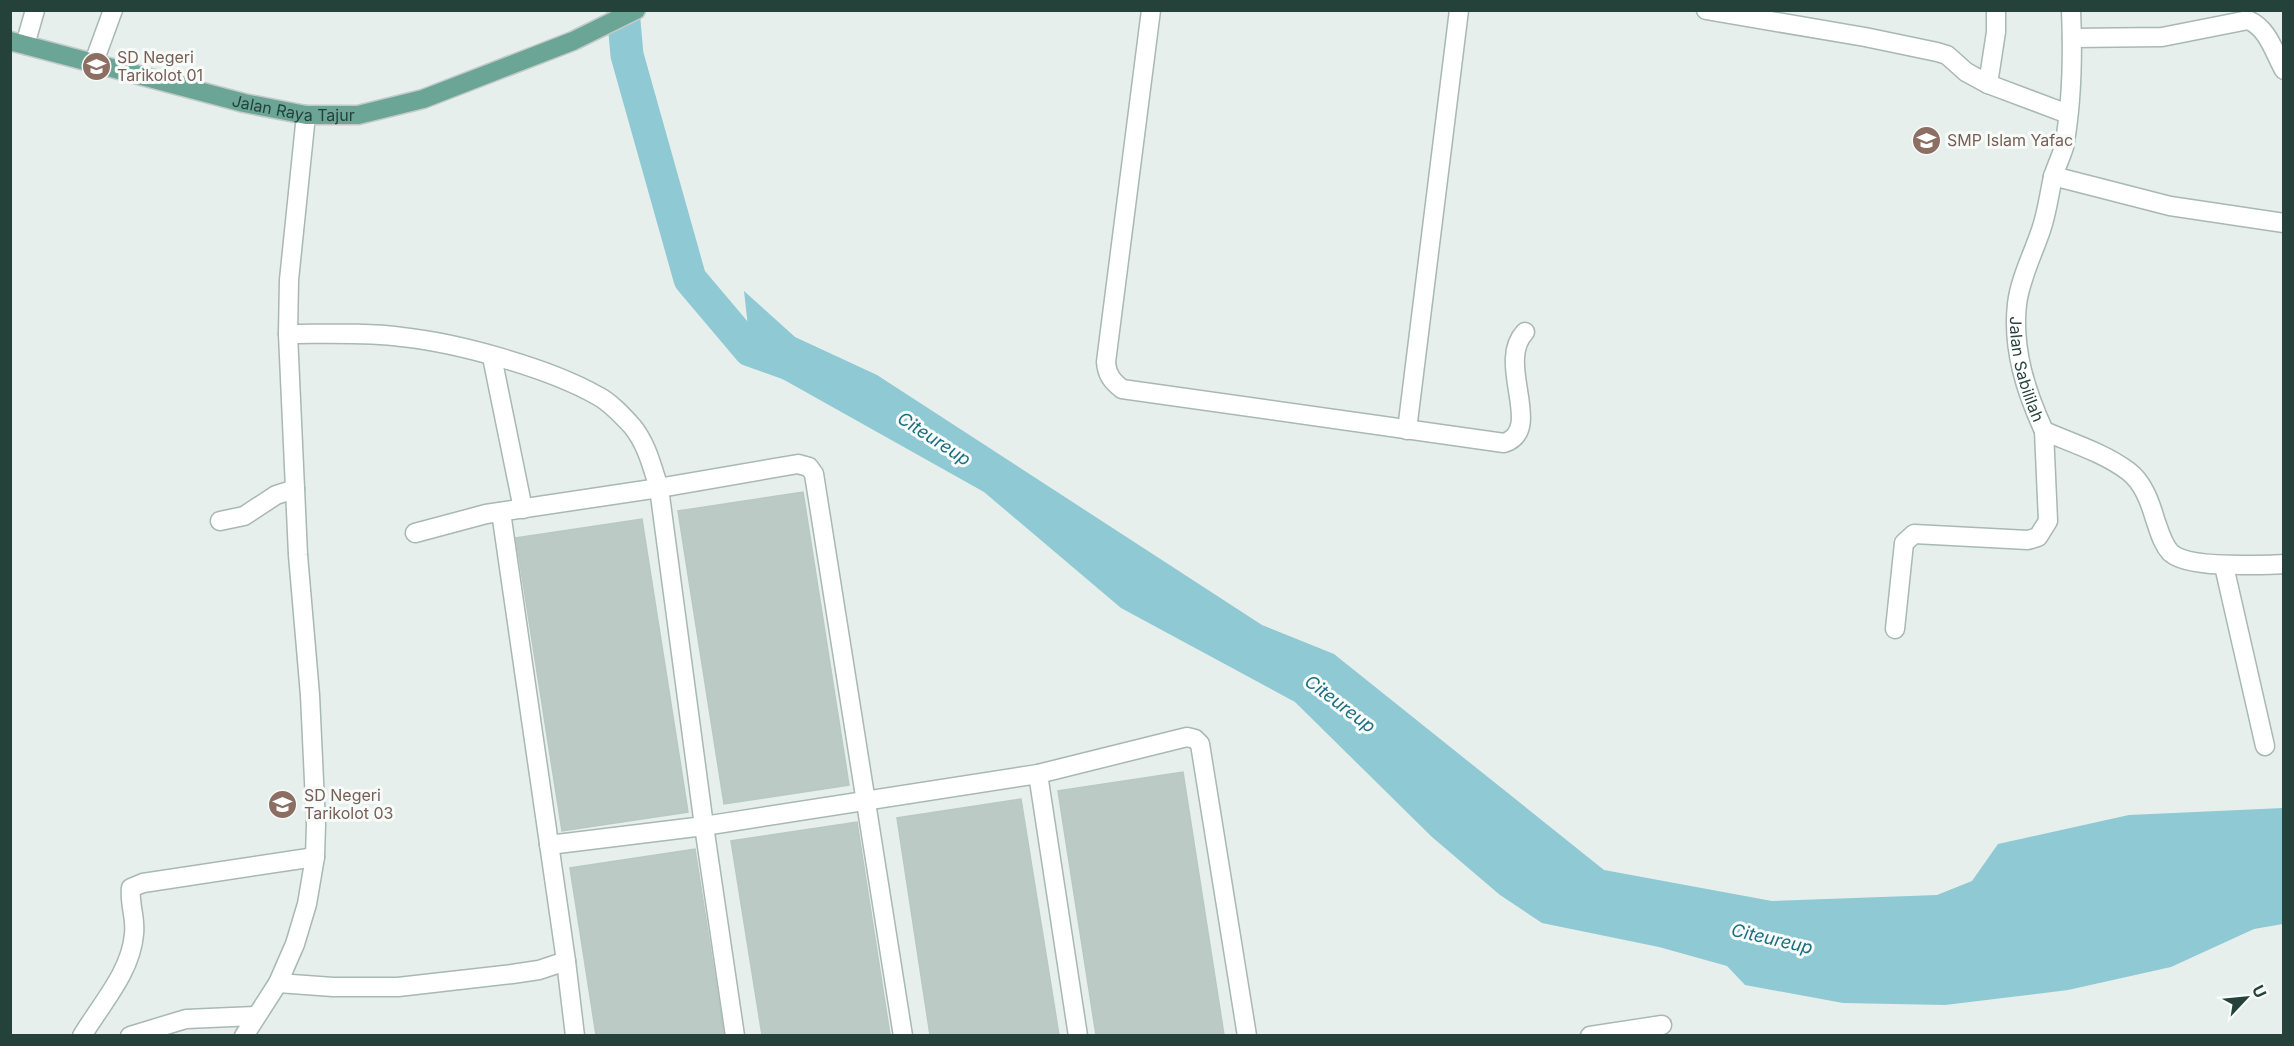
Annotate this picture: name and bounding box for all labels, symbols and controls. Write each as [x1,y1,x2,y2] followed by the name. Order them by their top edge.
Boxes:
[117,47,203,85] place label: SD Negeri Tarikolot 01
[80,50,112,82] school or university icon: SD Negeri Tarikolot 01
[230,90,355,125] street label: Jalan Raya Tajur
[1910,124,1942,156] school or university icon: SMP Islam Yafac
[1947,130,2073,150] place label: SMP Islam Yafac
[2006,316,2049,425] street label: Jalan Sabililah
[894,407,975,470] water label: Citeureup
[1301,670,1380,737] water label: Citeureup
[304,785,393,823] place label: SD Negeri Tarikolot 03
[267,788,299,820] school or university icon: SD Negeri Tarikolot 03
[1729,919,1815,958] water label: Citeureup
[2216,968,2276,1028] north arrow
[2248,982,2271,1001] text: U

